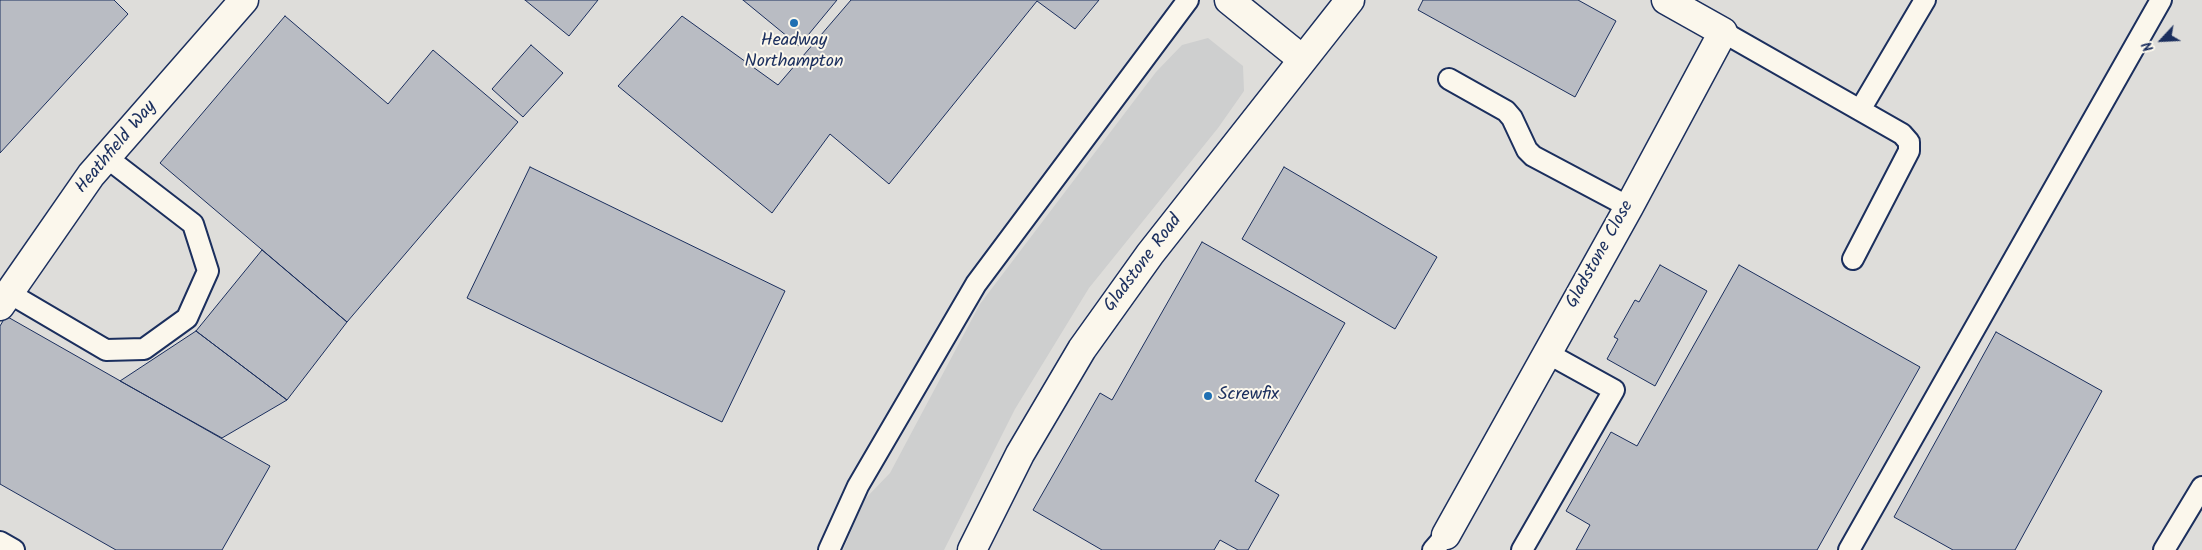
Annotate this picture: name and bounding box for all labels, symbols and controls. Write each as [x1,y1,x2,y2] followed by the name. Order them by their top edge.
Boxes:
[2137,15,2187,65] north arrow
[788,17,800,29] marker: Headway Northampton
[745,31,843,74] place label: Headway Northampton
[2137,38,2160,55] text: N
[72,97,162,199] street label: Heathfield Way
[1563,197,1639,313] street label: Gladstone Close
[1100,211,1188,317] street label: Gladstone Road
[1218,385,1279,407] place label: Screwfix
[1202,390,1214,402] marker: Screwfix

